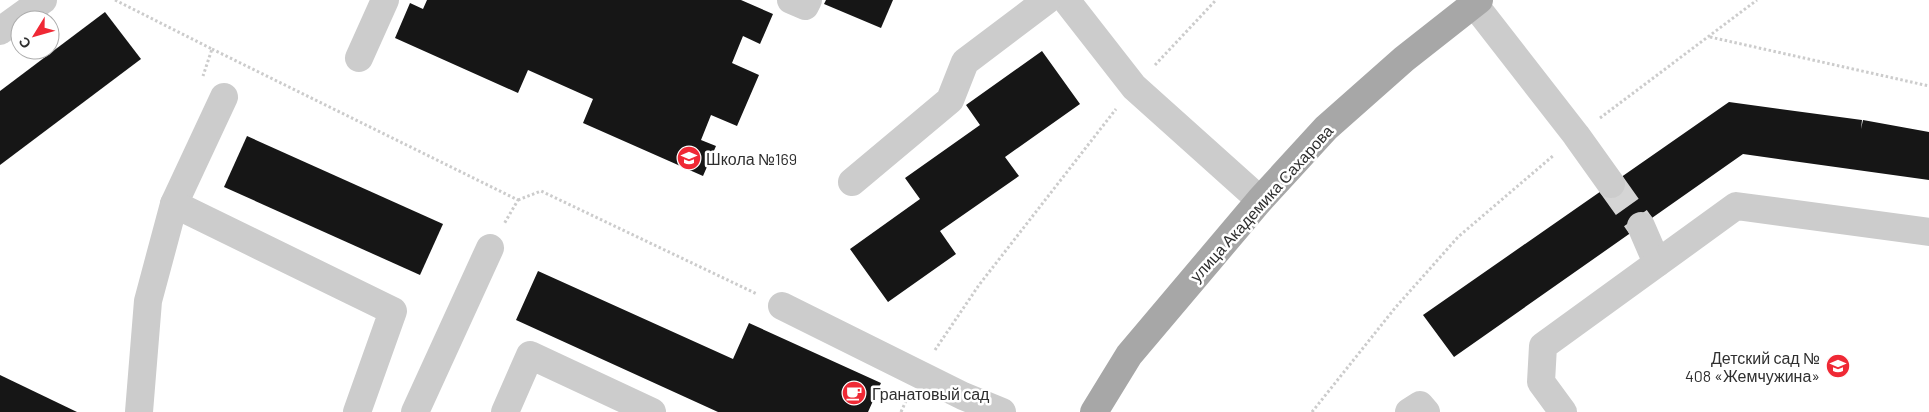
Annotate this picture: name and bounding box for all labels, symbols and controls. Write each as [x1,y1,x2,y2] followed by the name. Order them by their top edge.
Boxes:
[10,10,60,60] north arrow
[14,34,34,52] text: С
[1186,121,1336,285] street label: улица Академика Сахарова
[676,145,702,171] school or university icon: Школа №169
[706,149,797,168] place label: Школа №169
[1685,348,1820,385] place label: Детский сад № 408 «Жемчужина»
[1825,353,1851,379] school or university icon: Детский сад № 408 «Жемчужина»
[841,380,867,406] cafe icon: Гранатовый сад
[872,384,990,403] place label: Гранатовый сад

